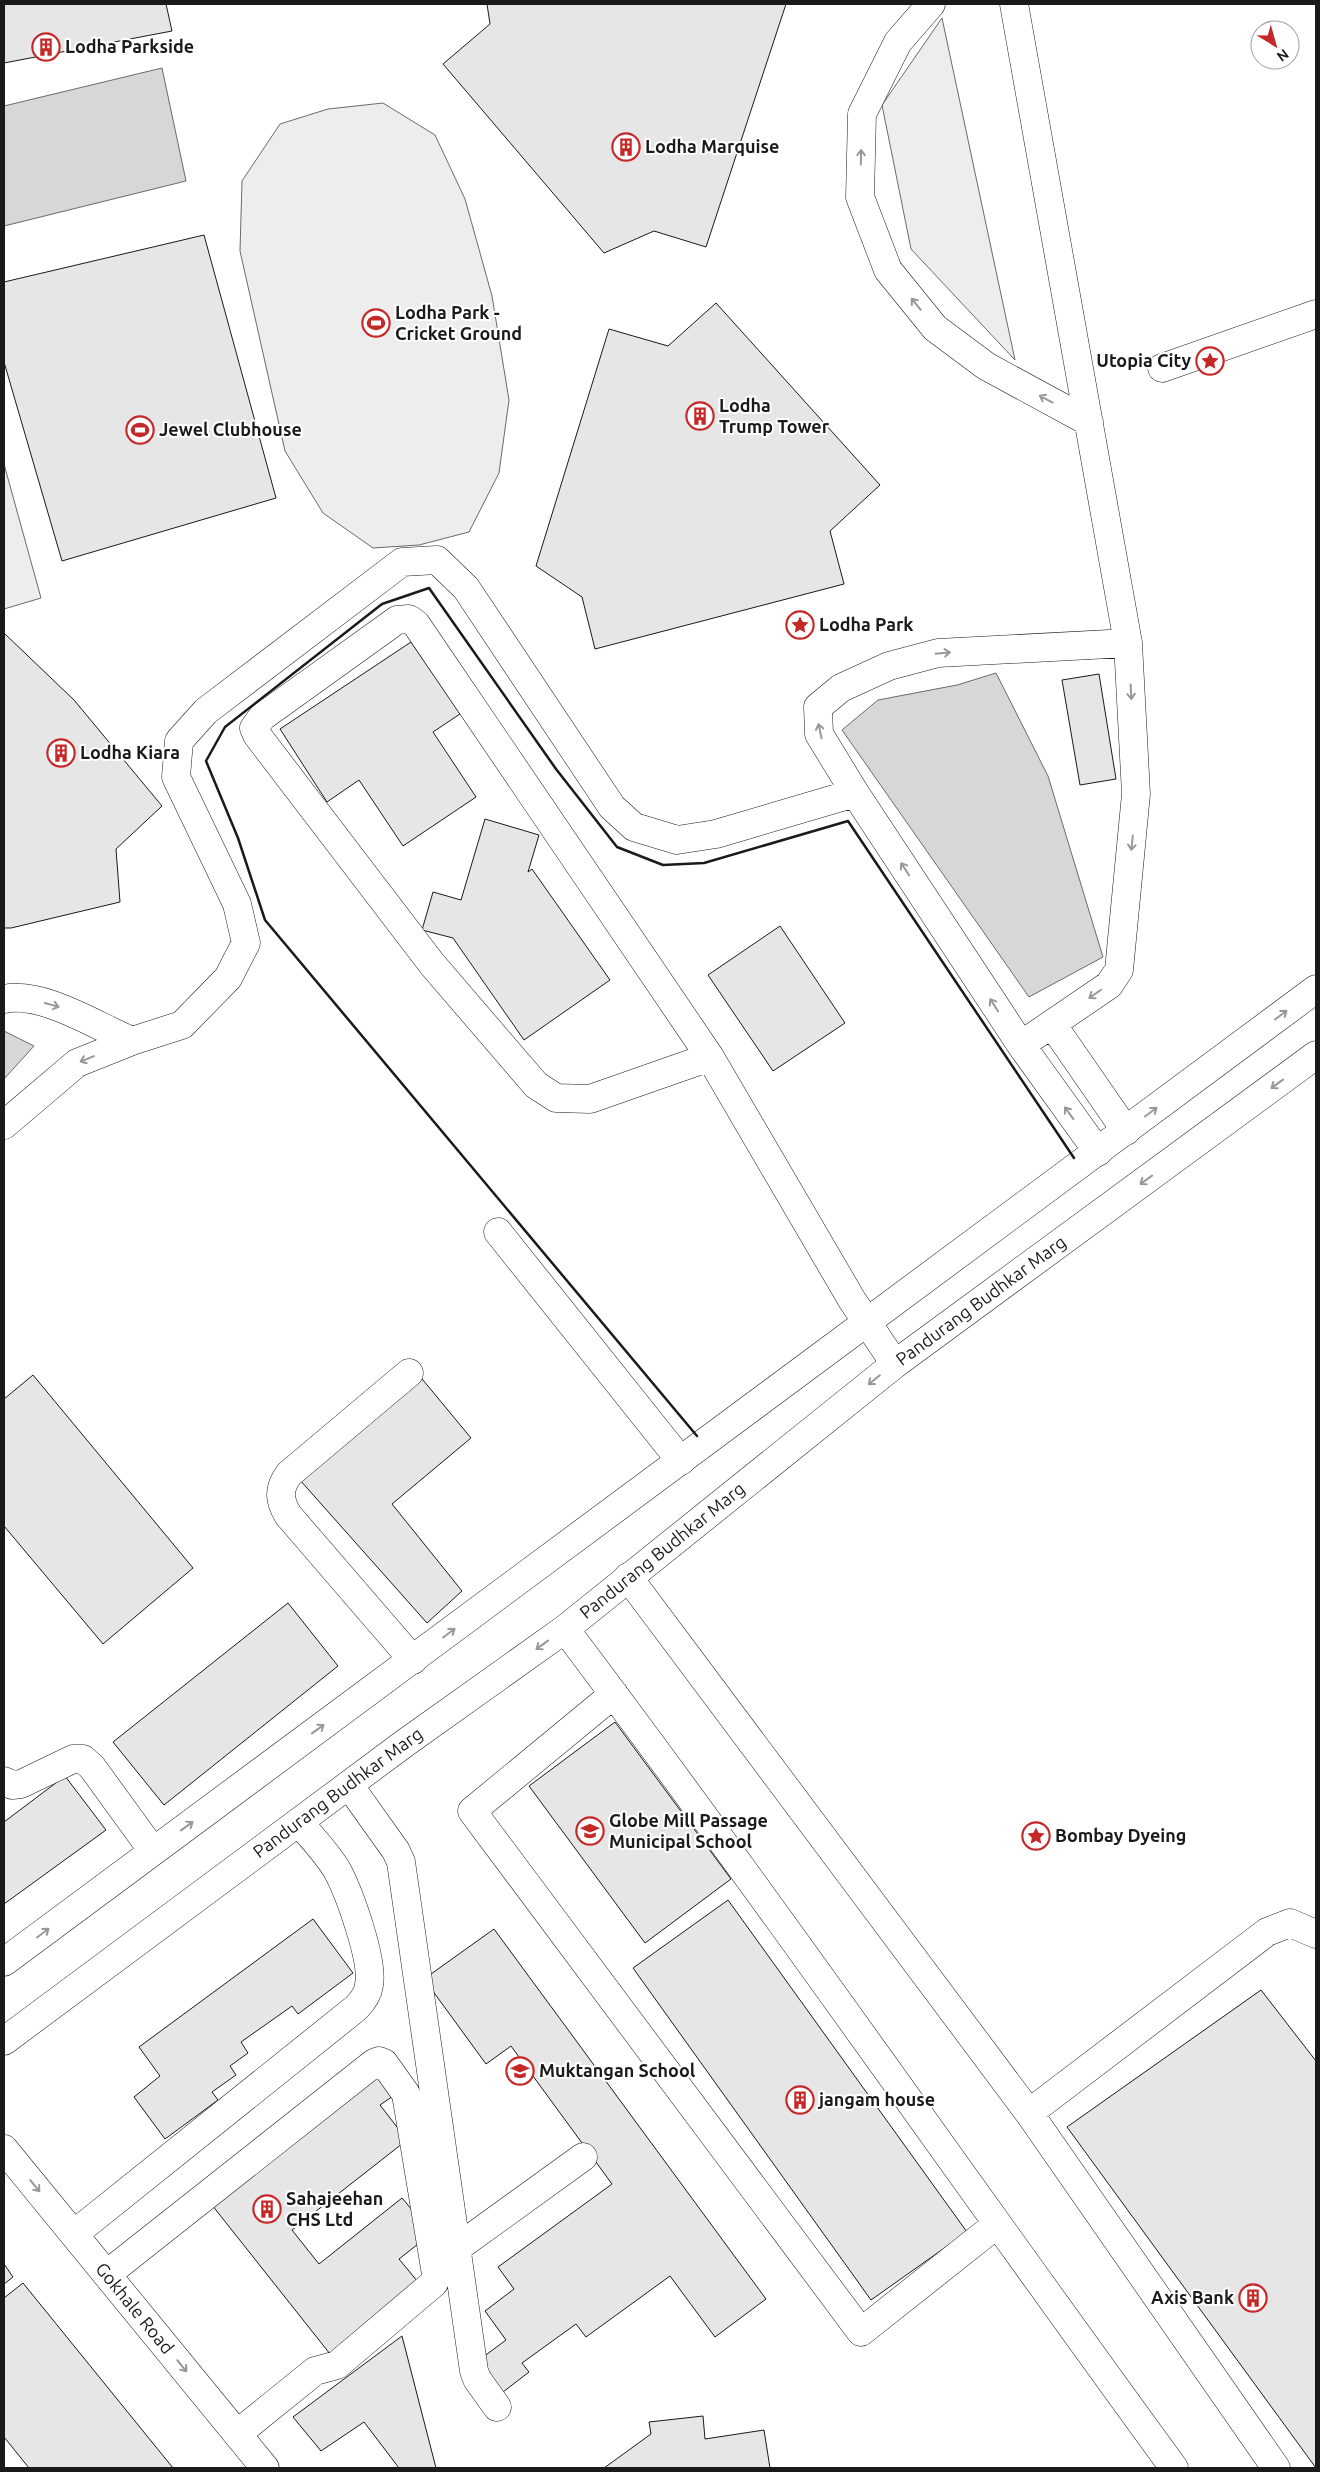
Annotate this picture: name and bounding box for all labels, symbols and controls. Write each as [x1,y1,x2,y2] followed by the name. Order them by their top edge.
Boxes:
[1250,20,1300,70] north arrow
[31,32,61,62] building icon: Lodha Parkside
[65,36,194,56] place label: Lodha Parkside
[1274,46,1292,65] text: N
[611,132,641,162] building icon: Lodha Marquise
[645,136,779,156] place label: Lodha Marquise
[856,149,866,165] one-way arrow
[910,298,921,311] one-way arrow
[395,302,522,343] place label: Lodha Park - Cricket Ground
[361,308,391,338] sports icon: Lodha Park - Cricket Ground
[1195,346,1225,376] place icon: Utopia City
[1096,350,1191,370] place label: Utopia City
[1038,394,1053,404] one-way arrow
[719,395,830,436] place label: Lodha Trump Tower
[685,401,715,431] building icon: Lodha Trump Tower
[125,415,155,445] sports icon: Jewel Clubhouse
[159,419,302,439] place label: Jewel Clubhouse
[785,610,815,640] place icon: Lodha Park
[819,614,913,634] place label: Lodha Park
[935,649,951,658] one-way arrow
[1126,683,1135,699] one-way arrow
[815,723,825,739] one-way arrow
[46,738,76,768] building icon: Lodha Kiara
[80,742,180,762] place label: Lodha Kiara
[1127,834,1137,850] one-way arrow
[900,862,910,876] one-way arrow
[1089,989,1103,999] one-way arrow
[989,998,999,1012] one-way arrow
[43,1001,59,1010] one-way arrow
[1274,1010,1287,1021] one-way arrow
[79,1055,95,1064] one-way arrow
[1270,1079,1284,1089] one-way arrow
[1064,1106,1074,1120] one-way arrow
[1144,1107,1157,1118] one-way arrow
[1139,1175,1153,1185] one-way arrow
[892,1231,1069,1369] street label: Pandurang Budhkar Marg
[868,1375,881,1386] one-way arrow
[575,1478,748,1622] street label: Pandurang Budhkar Marg
[442,1628,456,1638] one-way arrow
[535,1640,549,1650] one-way arrow
[249,1723,426,1861] street label: Pandurang Budhkar Marg
[311,1724,324,1735] one-way arrow
[609,1810,768,1851] place label: Globe Mill Passage Municipal School
[575,1816,605,1846] school or university icon: Globe Mill Passage Municipal School
[180,1821,194,1831] one-way arrow
[1021,1821,1051,1851] place icon: Bombay Dyeing
[1055,1825,1186,1845] place label: Bombay Dyeing
[36,1928,49,1939] one-way arrow
[505,2056,535,2086] school or university icon: Muktangan School
[539,2060,696,2080] place label: Muktangan School
[785,2085,815,2115] building icon: jangam house
[817,2089,935,2109] place label: jangam house
[29,2180,40,2193] one-way arrow
[286,2188,383,2229] place label: Sahajeehan CHS Ltd
[252,2194,282,2224] building icon: Sahajeehan CHS Ltd
[92,2258,178,2357] street label: Gokhale Road
[1238,2283,1268,2313] building icon: Axis Bank
[1151,2287,1234,2307] place label: Axis Bank
[176,2360,187,2373] one-way arrow

